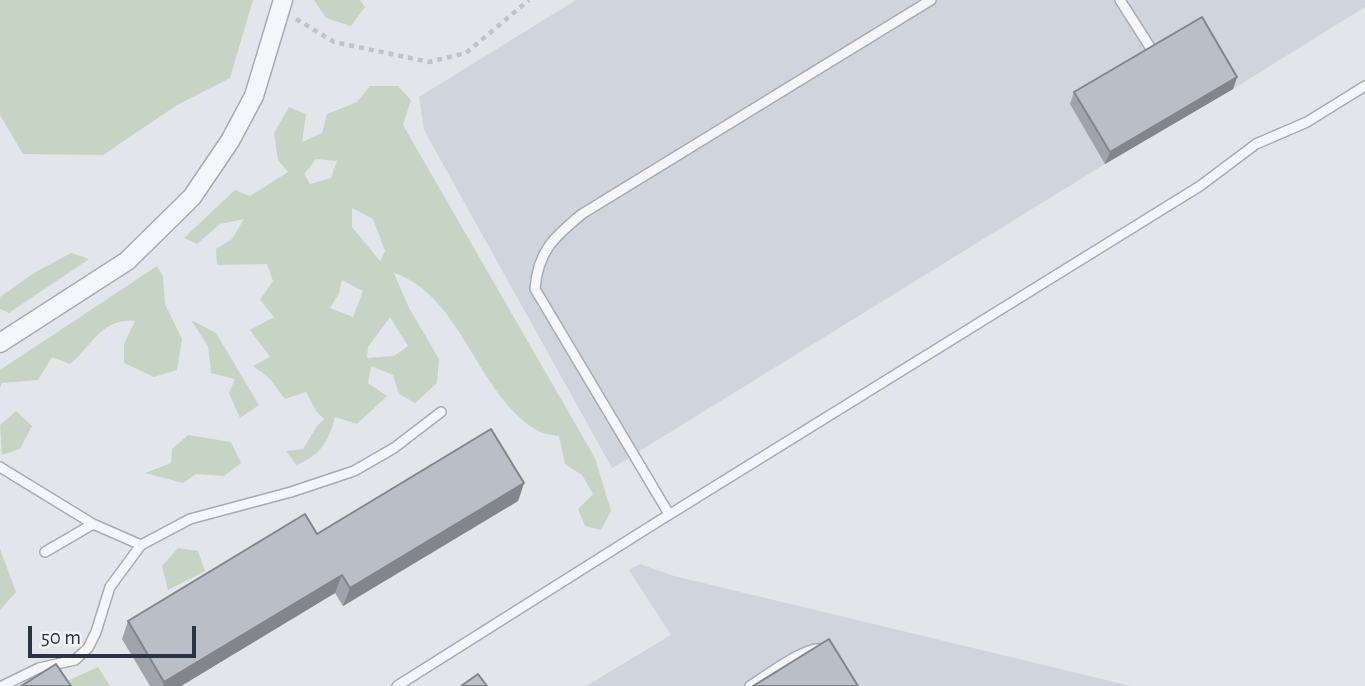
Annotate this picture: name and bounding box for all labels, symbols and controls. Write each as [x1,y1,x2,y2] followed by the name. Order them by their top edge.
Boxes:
[32,612,200,656] scale bar
[41,627,81,648] text: 50 m

